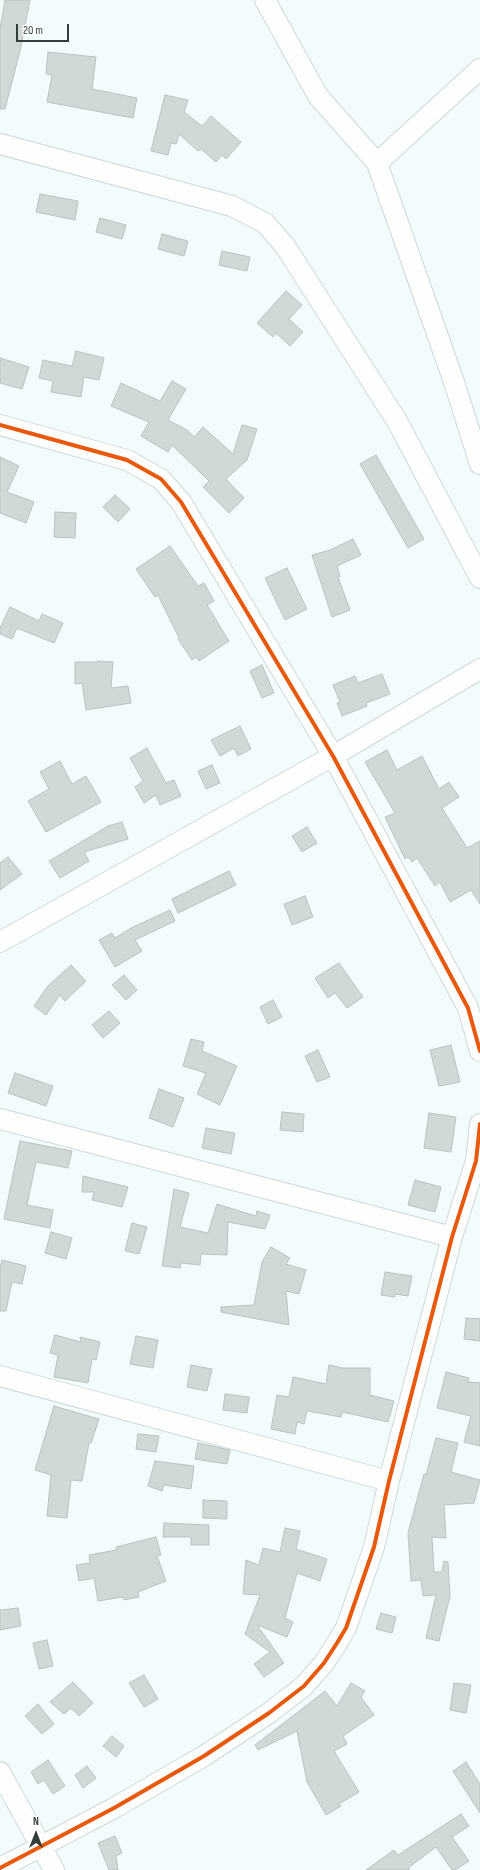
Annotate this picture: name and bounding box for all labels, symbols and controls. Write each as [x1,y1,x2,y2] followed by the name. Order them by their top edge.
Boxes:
[18,16,71,42] scale bar
[23,23,43,38] text: 20 m
[16,1814,56,1854] north arrow
[33,1815,39,1828] text: N

